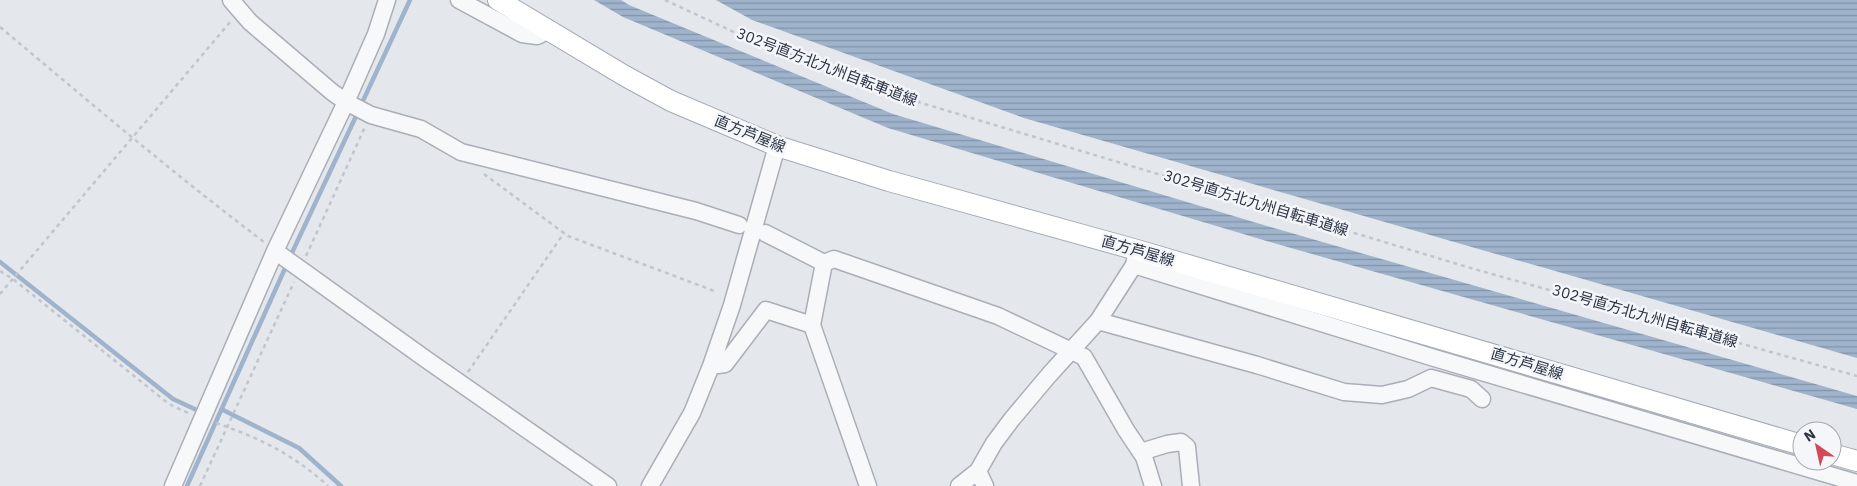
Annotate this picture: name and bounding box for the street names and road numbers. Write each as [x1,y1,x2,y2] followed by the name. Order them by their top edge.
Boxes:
[734,23,920,110] street label: 302号直方北九州自転車道線
[712,111,789,156] street label: 直方芦屋線
[1162,165,1351,240] street label: 302号直方北九州自転車道線
[1099,231,1177,270] street label: 直方芦屋線
[1550,280,1740,351] street label: 302号直方北九州自転車道線
[1488,343,1566,384] street label: 直方芦屋線

